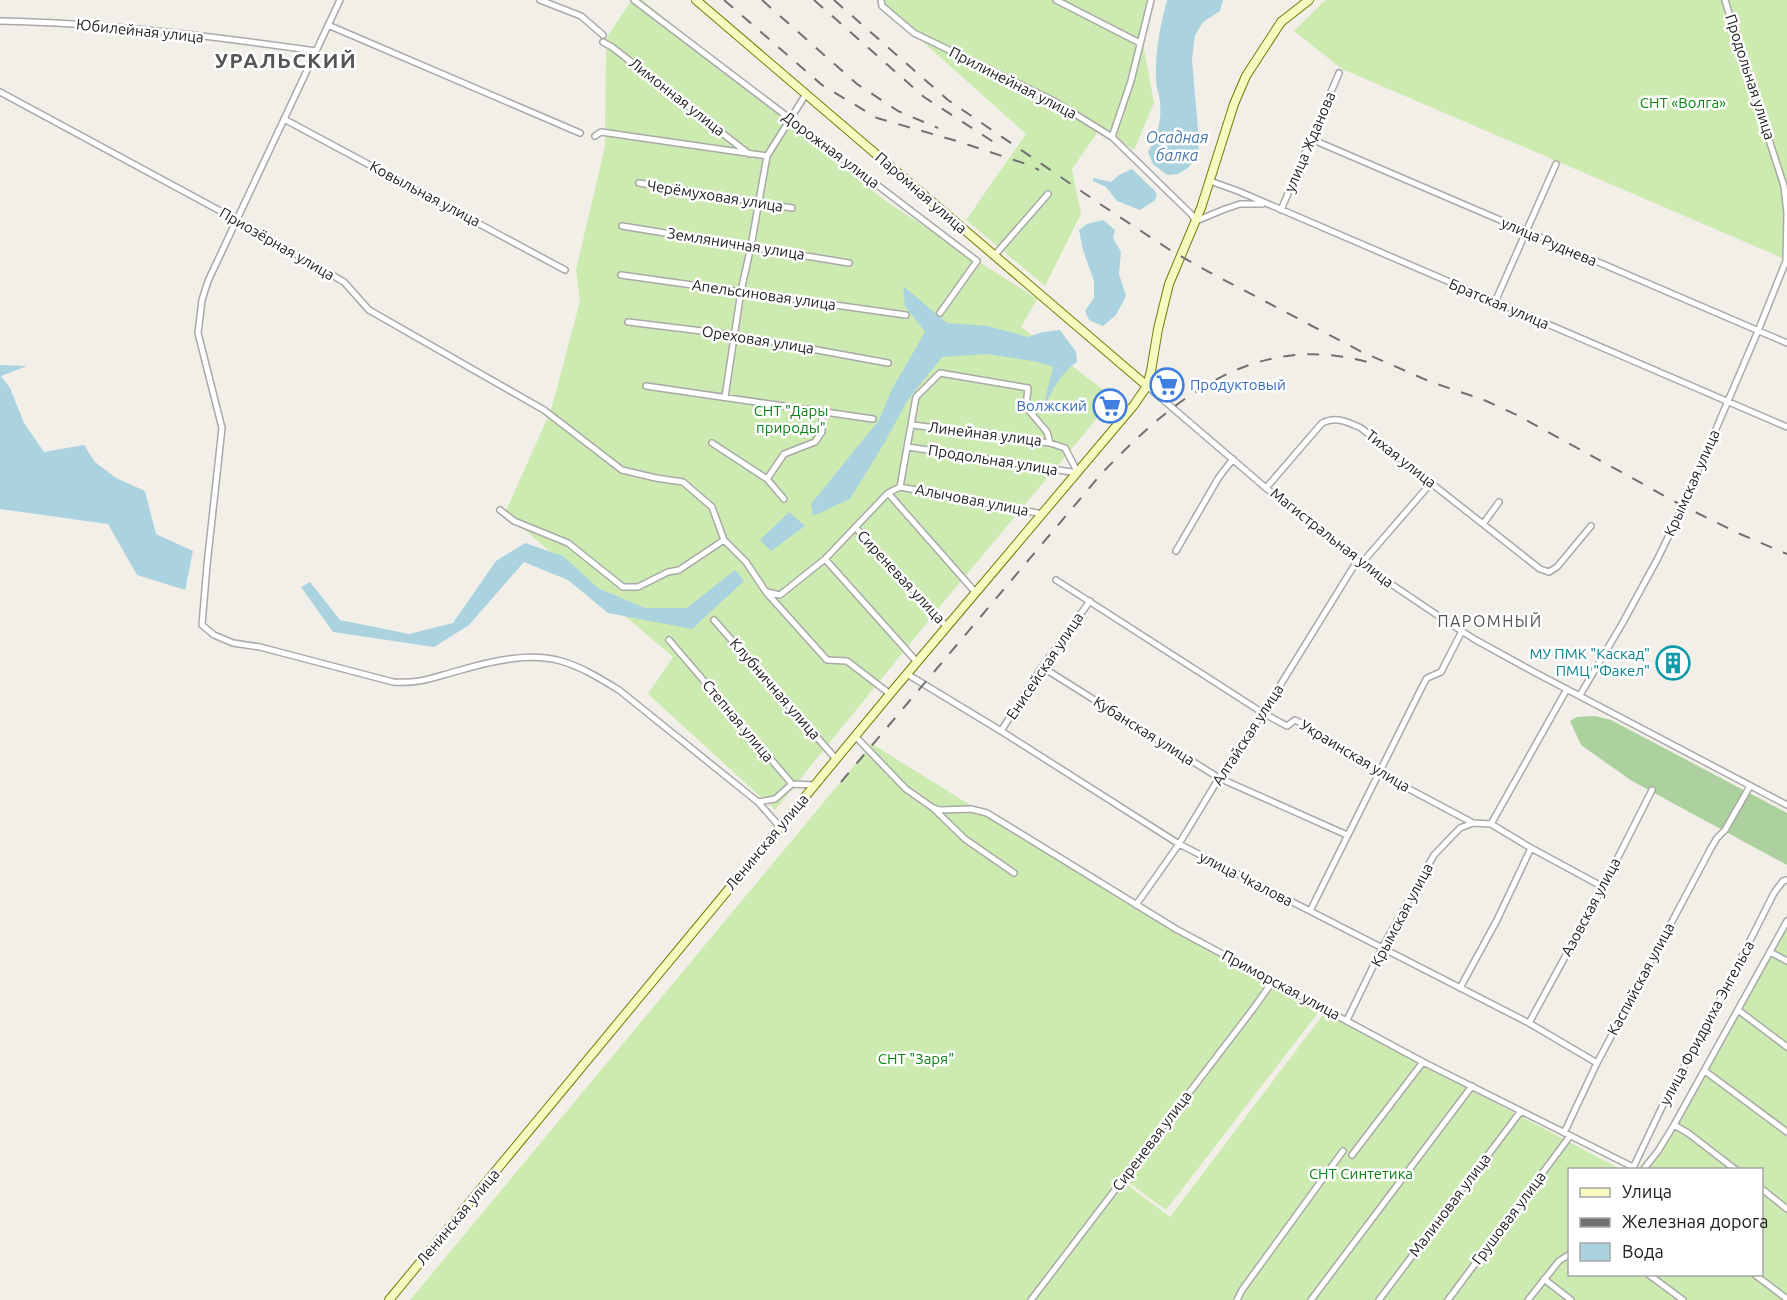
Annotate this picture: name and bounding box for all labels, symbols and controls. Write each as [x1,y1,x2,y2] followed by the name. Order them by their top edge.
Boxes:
[1722,12,1779,142] street label: Продольная улица
[76,15,205,46] street label: Юбилейная улица
[947,43,1080,122] street label: Прилинейная улица
[215,48,357,72] district label: УРАЛЬСКИЙ
[626,54,729,139] street label: Лимонная улица
[1281,89,1338,195] street label: улица Жданова
[1640,94,1726,111] park label: СНТ «Волга»
[780,108,883,192] street label: Дорожная улица
[1146,128,1208,164] water label: Осадная балка
[872,148,971,237] street label: Паромная улица
[367,157,483,230] street label: Ковыльная улица
[646,176,784,215] street label: Черёмуховая улица
[217,204,338,283] street label: Приозёрная улица
[1499,214,1600,269] street label: улица Руднева
[666,224,806,263] street label: Земляничная улица
[1446,275,1552,332] street label: Братская улица
[691,276,837,313] street label: Апельсиновая улица
[701,322,815,357] street label: Ореховая улица
[1149,367,1185,403] supermarket icon: Продуктовый
[1190,376,1286,393] place label: Продуктовый
[1092,388,1128,424] supermarket icon: Волжский
[1017,397,1087,414] place label: Волжский
[754,402,828,436] park label: СНТ "Дары природы"
[927,418,1043,449] street label: Линейная улица
[1363,426,1440,491] street label: Тихая улица
[1660,427,1723,539] street label: Крымская улица
[927,441,1059,478] street label: Продольная улица
[914,480,1030,519] street label: Алычовая улица
[1267,484,1397,591] street label: Магистральная улица
[854,527,949,627] street label: Сиреневая улица
[1003,609,1087,722] street label: Енисейская улица
[1437,611,1543,630] district label: ПАРОМНЫЙ
[727,634,824,743] street label: Клубничная улица
[1530,645,1650,679] place label: МУ ПМК "Каскад" ПМЦ "Факел"
[1655,645,1691,681] building icon: МУ ПМК "Каскад" ПМЦ "Факел"
[699,676,778,765] street label: Степная улица
[1209,681,1287,788] street label: Алтайская улица
[1091,693,1198,769] street label: Кубанская улица
[1297,716,1413,795] street label: Украинская улица
[722,790,812,893] street label: Ленинская улица
[1197,848,1296,909] street label: улица Чкалова
[1557,855,1624,959] street label: Азовская улица
[1367,860,1436,969] street label: Крымская улица
[1604,920,1677,1038] street label: Каспийская улица
[1656,938,1757,1108] street label: улица Фридриха Энгельса
[1219,946,1343,1023] street label: Приморская улица
[878,1050,954,1067] park label: СНТ "Заря"
[1108,1087,1195,1194] street label: Сиреневая улица
[1405,1150,1494,1260] street label: Малиновая улица
[413,1165,503,1268] street label: Ленинская улица
[1309,1165,1413,1182] park label: СНТ Синтетика
[1468,1168,1549,1267] street label: Грушовая улица
[1568,1168,1763,1276] legend
[1622,1181,1672,1201] text: Улица
[1622,1211,1769,1231] text: Железная дорога
[1622,1241,1664,1261] text: Вода

